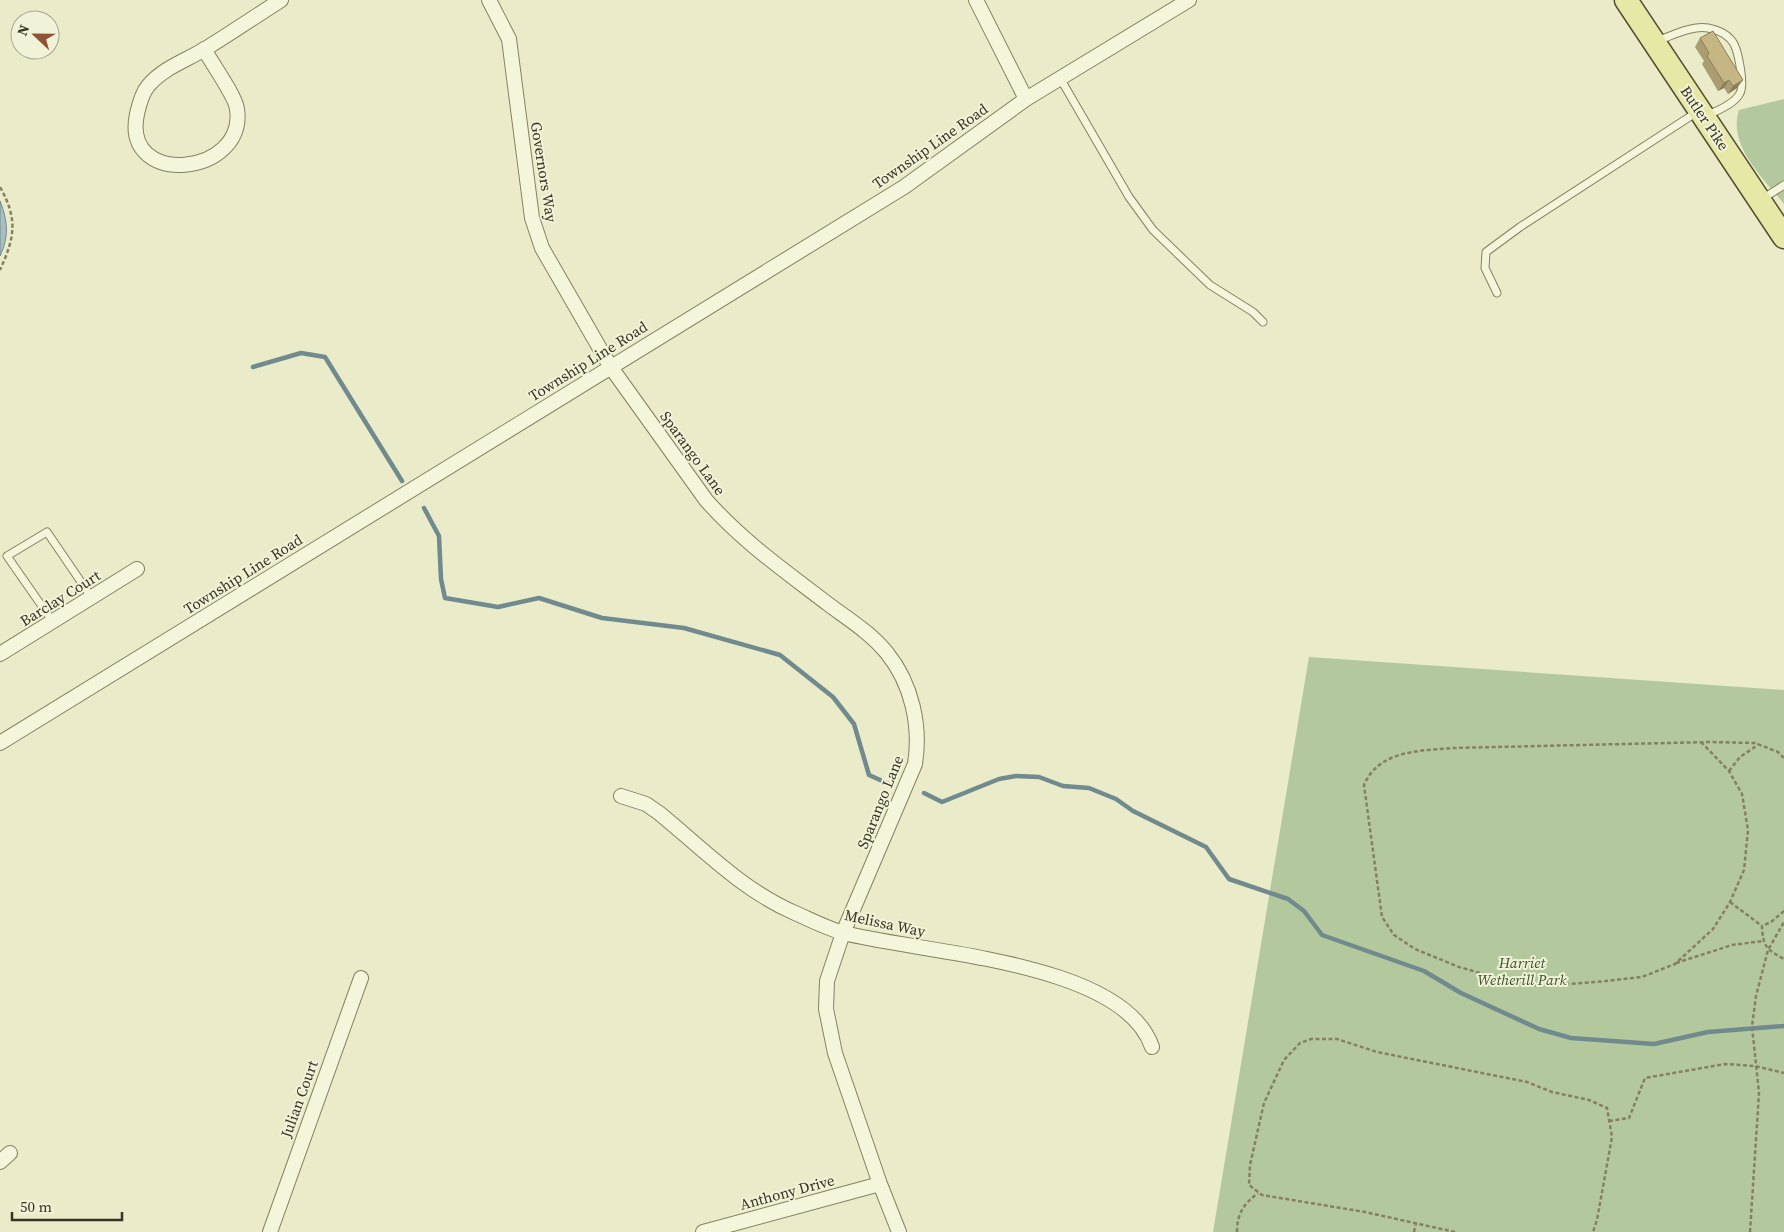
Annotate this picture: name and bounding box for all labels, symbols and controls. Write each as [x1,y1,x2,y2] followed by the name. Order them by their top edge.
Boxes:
[10,10,60,60] north arrow
[12,22,34,39] text: N
[1676,82,1735,155] street label: Butler Pike
[868,98,992,194] street label: Township Line Road
[526,120,562,224] street label: Governors Way
[525,316,652,406] street label: Township Line Road
[655,407,731,500] street label: Sparango Lane
[180,529,307,619] street label: Township Line Road
[16,565,104,631] street label: Barclay Court
[852,752,908,852] street label: Sparango Lane
[843,904,928,942] street label: Melissa Way
[1477,952,1567,990] park label: Harriet Wetherill Park
[275,1057,323,1141] street label: Julian Court
[737,1169,837,1215] street label: Anthony Drive
[12,1190,122,1222] scale bar
[20,1196,52,1217] text: 50 m

